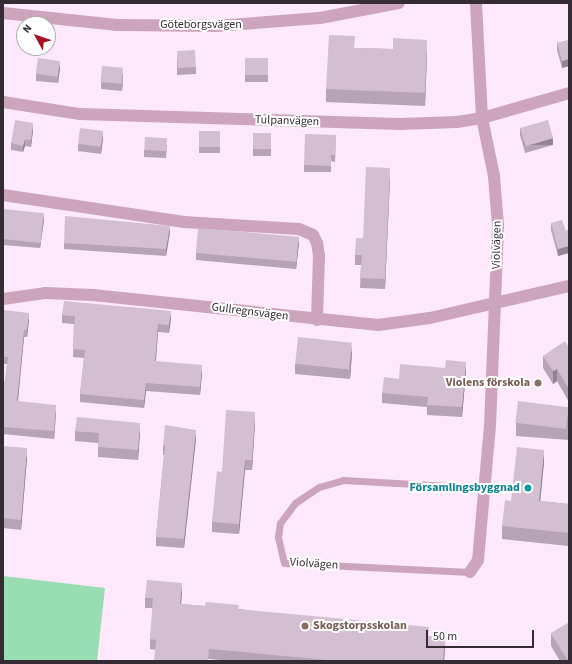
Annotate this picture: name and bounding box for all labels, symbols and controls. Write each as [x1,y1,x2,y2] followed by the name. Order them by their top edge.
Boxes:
[16,16,56,56] north arrow
[160,18,242,32] street label: Göteborgsvägen
[19,21,35,36] text: N
[255,113,319,129] street label: Tulpanvägen
[489,221,505,269] street label: Violvägen
[211,300,289,324] street label: Gullregnsvägen
[446,376,530,390] place label: Violens förskola
[533,378,543,388] marker: Violens förskola
[409,481,520,495] place label: Församlingsbyggnad
[523,483,533,493] marker: Församlingsbyggnad
[289,555,339,573] street label: Violvägen
[313,619,407,633] place label: Skogstorpsskolan
[300,621,310,631] marker: Skogstorpsskolan
[428,622,536,648] scale bar
[433,628,457,645] text: 50 m

